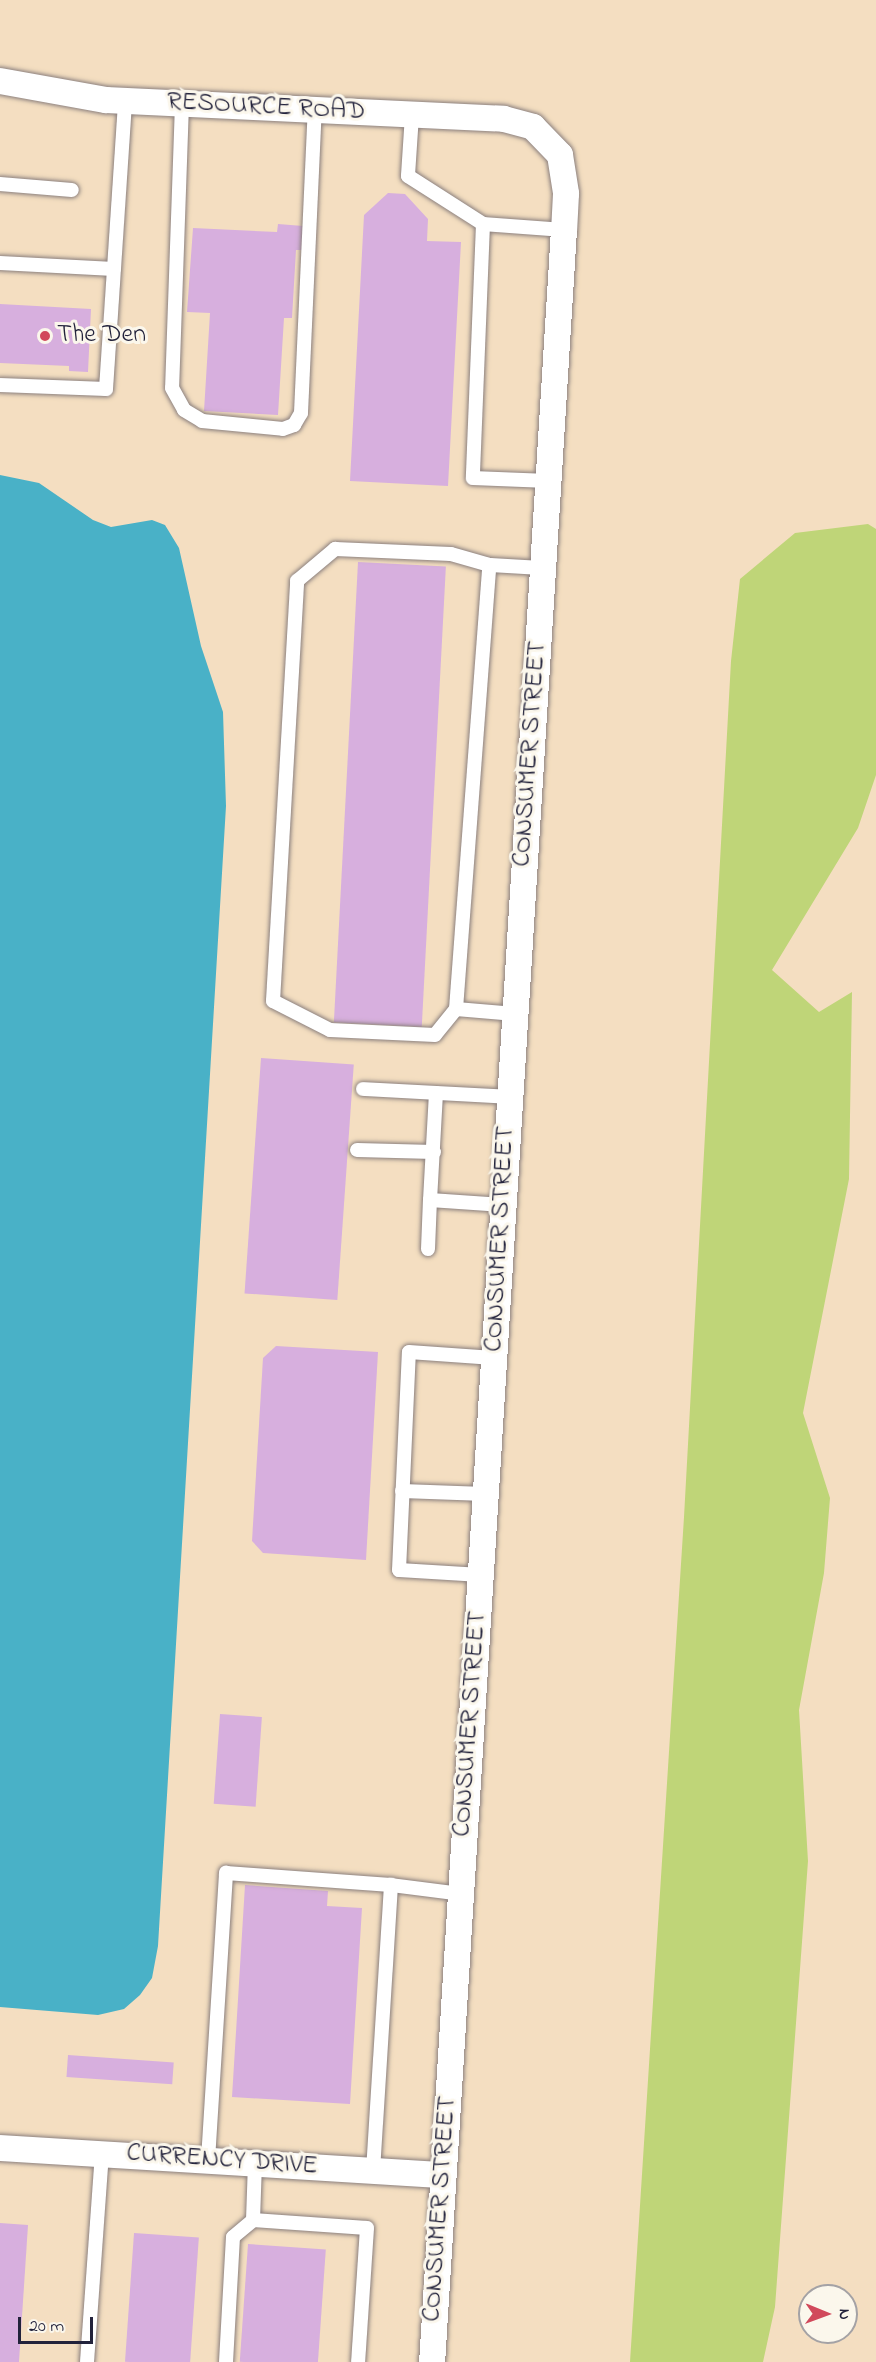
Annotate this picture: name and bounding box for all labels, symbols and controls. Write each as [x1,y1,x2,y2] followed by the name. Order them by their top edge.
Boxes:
[166,87,366,129] street label: RESOURCE ROAD
[57,320,146,352] place label: The Den
[38,329,52,343] marker: The Den
[508,640,554,868] street label: CONSUMER STREET
[480,1125,522,1353] street label: CONSUMER STREET
[448,1610,494,1838] street label: CONSUMER STREET
[418,2095,464,2323] street label: CONSUMER STREET
[125,2139,319,2183] street label: CURRENCY DRIVE
[798,2284,858,2344] north arrow
[21,2305,96,2343] scale bar
[832,2309,856,2320] text: N
[29,2314,64,2340] text: 20 m

